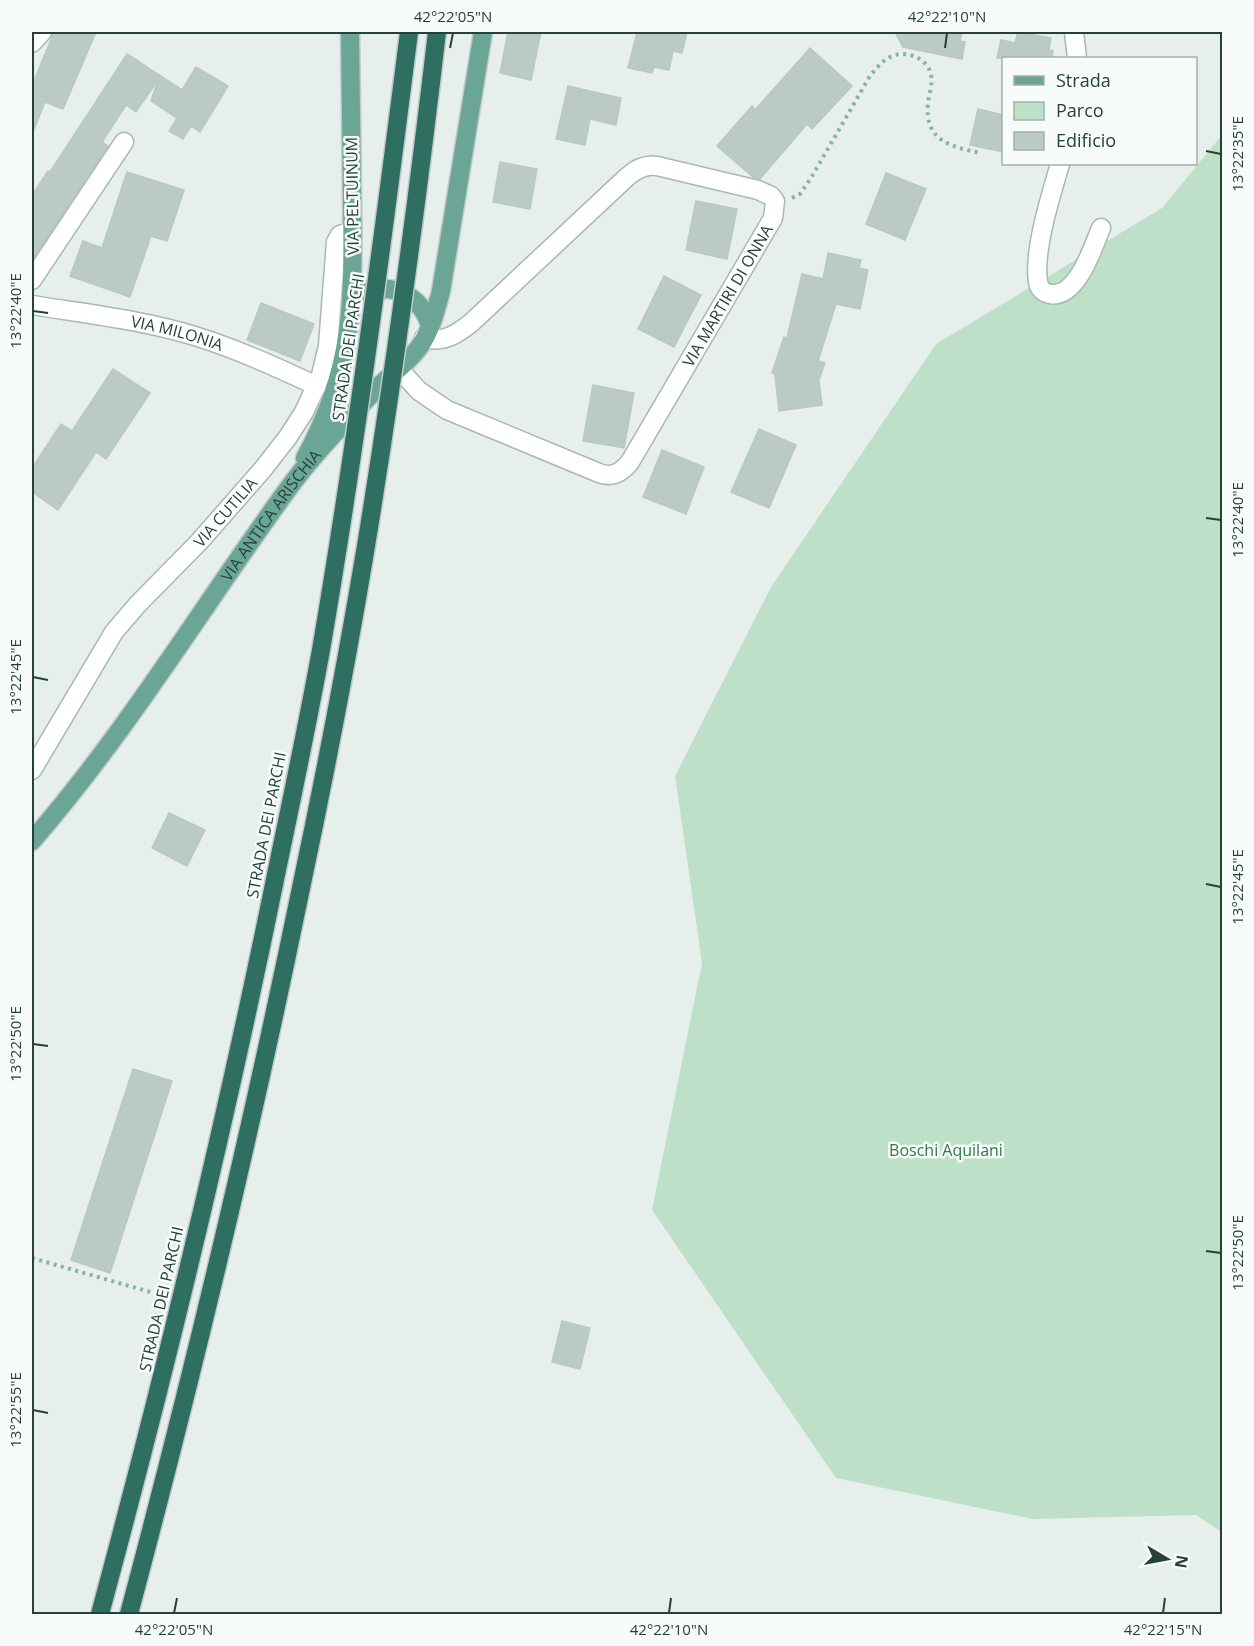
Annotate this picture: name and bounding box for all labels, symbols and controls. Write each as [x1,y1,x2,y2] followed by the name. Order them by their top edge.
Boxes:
[414,6,492,26] text: 42°22'05"N
[908,6,986,26] text: 42°22'10"N
[1002,57,1197,165] legend
[1056,68,1111,92] text: Strada
[1056,98,1104,122] text: Parco
[1227,116,1247,192] text: 13°22'35"E
[1056,128,1116,152] text: Edificio
[340,137,364,255] street label: VIA PELTUINUM
[677,220,778,371] street label: VIA MARTIRI DI ONNA
[327,272,369,422] street label: STRADA DEI PARCHI
[5,273,25,349] text: 13°22'40"E
[129,310,227,356] street label: VIA MILONIA
[215,444,327,586] street label: VIA ANTICA ARISCHIA
[188,472,262,552] street label: VIA CUTILIA
[1227,482,1247,558] text: 13°22'40"E
[5,639,25,715] text: 13°22'45"E
[241,750,291,900] street label: STRADA DEI PARCHI
[1227,849,1247,925] text: 13°22'45"E
[5,1006,25,1082] text: 13°22'50"E
[889,1139,1003,1161] park label: Boschi Aquilani
[1227,1215,1247,1291] text: 13°22'50"E
[134,1224,188,1374] street label: STRADA DEI PARCHI
[5,1372,25,1448] text: 13°22'55"E
[1137,1529,1197,1589] north arrow
[1170,1553,1194,1570] text: N
[135,1619,213,1639] text: 42°22'05"N
[630,1619,708,1639] text: 42°22'10"N
[1124,1619,1202,1639] text: 42°22'15"N

